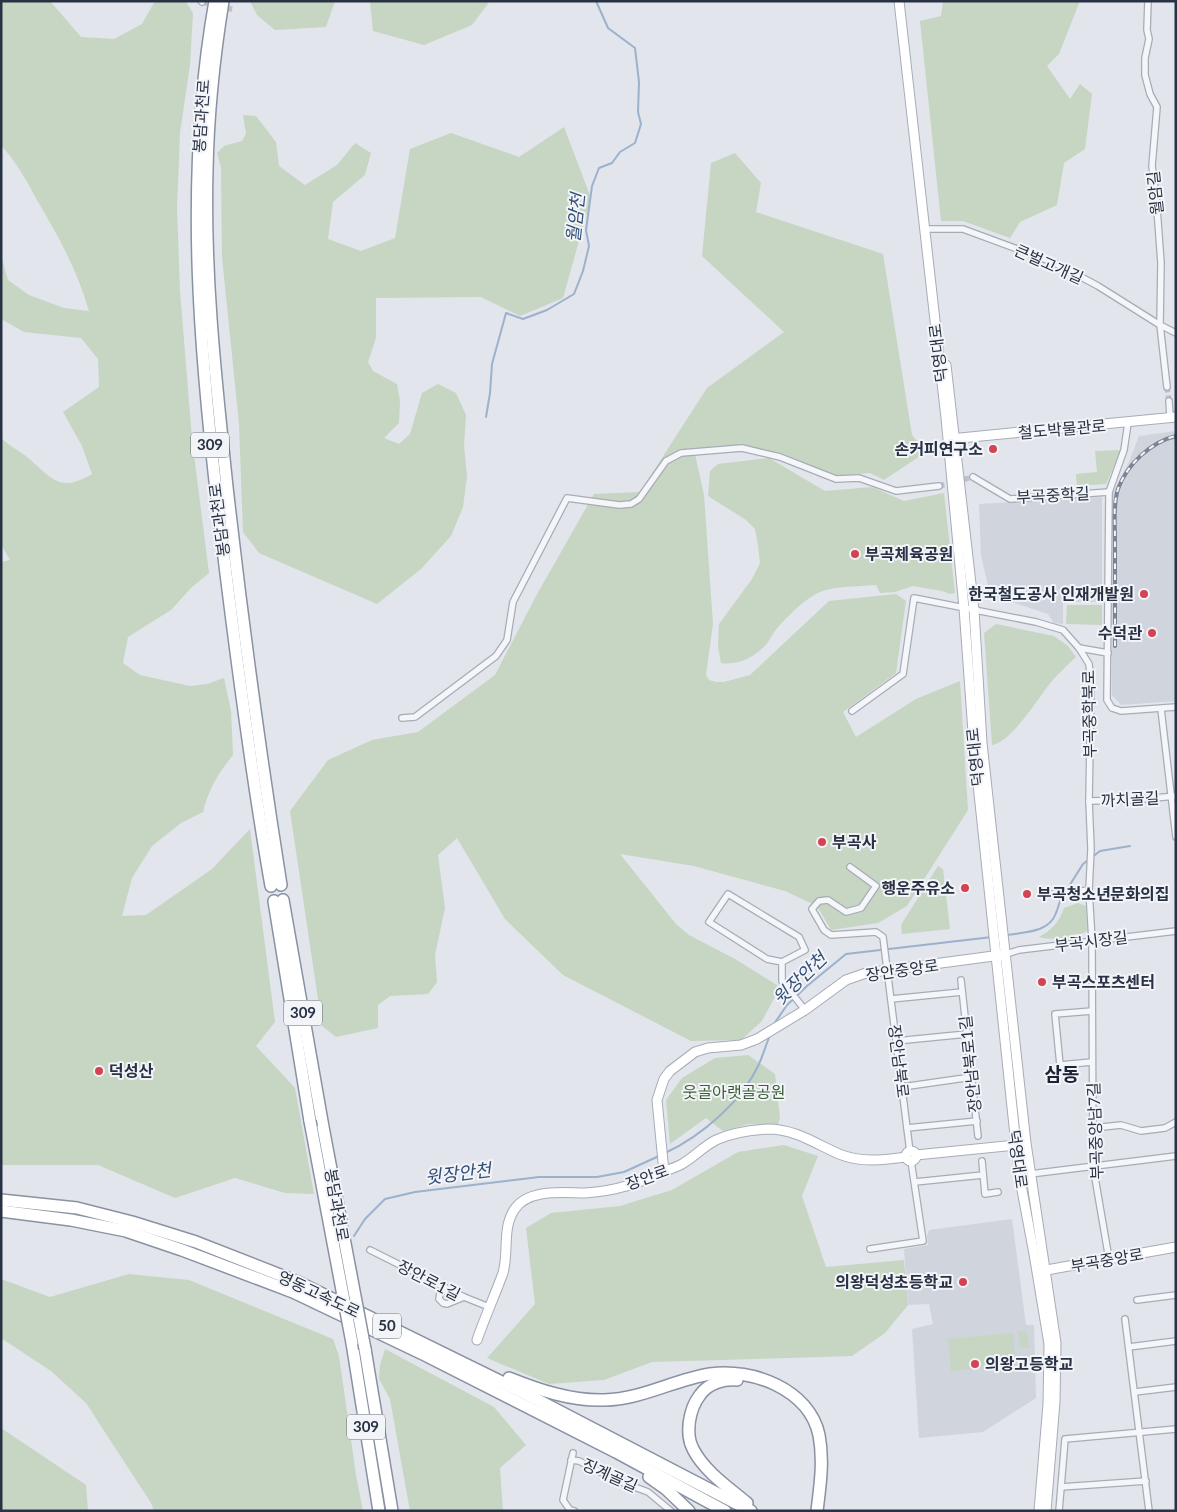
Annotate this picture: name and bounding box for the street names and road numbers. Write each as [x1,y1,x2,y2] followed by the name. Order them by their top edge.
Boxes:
[188,78,213,153] street label: 봉담과천로
[1143,170,1166,216] street label: 월암길
[1012,240,1087,287] street label: 큰벌고개길
[924,322,951,383] street label: 덕영대로
[1017,415,1107,442] street label: 철도박물관로
[191,432,229,458] road number: 309
[205,482,232,558] street label: 봉담과천로
[1016,483,1090,506] street label: 부곡중학길
[1078,669,1099,758] street label: 부곡중학북로
[962,727,987,787] street label: 덕영대로
[1100,787,1160,810] street label: 까치골길
[1053,927,1129,954] street label: 부곡시장길
[864,955,940,984] street label: 장안중앙로
[284,1000,322,1026] road number: 309
[955,1015,984,1114] street label: 장안남북로1길
[886,1023,913,1099] street label: 장안남북로
[1083,1082,1106,1180] street label: 부곡중앙남7길
[1005,1128,1032,1190] street label: 덕영대로
[623,1160,671,1193] street label: 장안로
[322,1167,353,1243] street label: 봉담과천로
[1069,1244,1145,1275] street label: 부곡중앙로
[395,1256,464,1303] street label: 장안로1길
[275,1266,363,1321] street label: 영동고속도로
[373,1314,401,1338] road number: 50
[347,1414,385,1440] road number: 309
[579,1454,641,1495] street label: 징계골길

